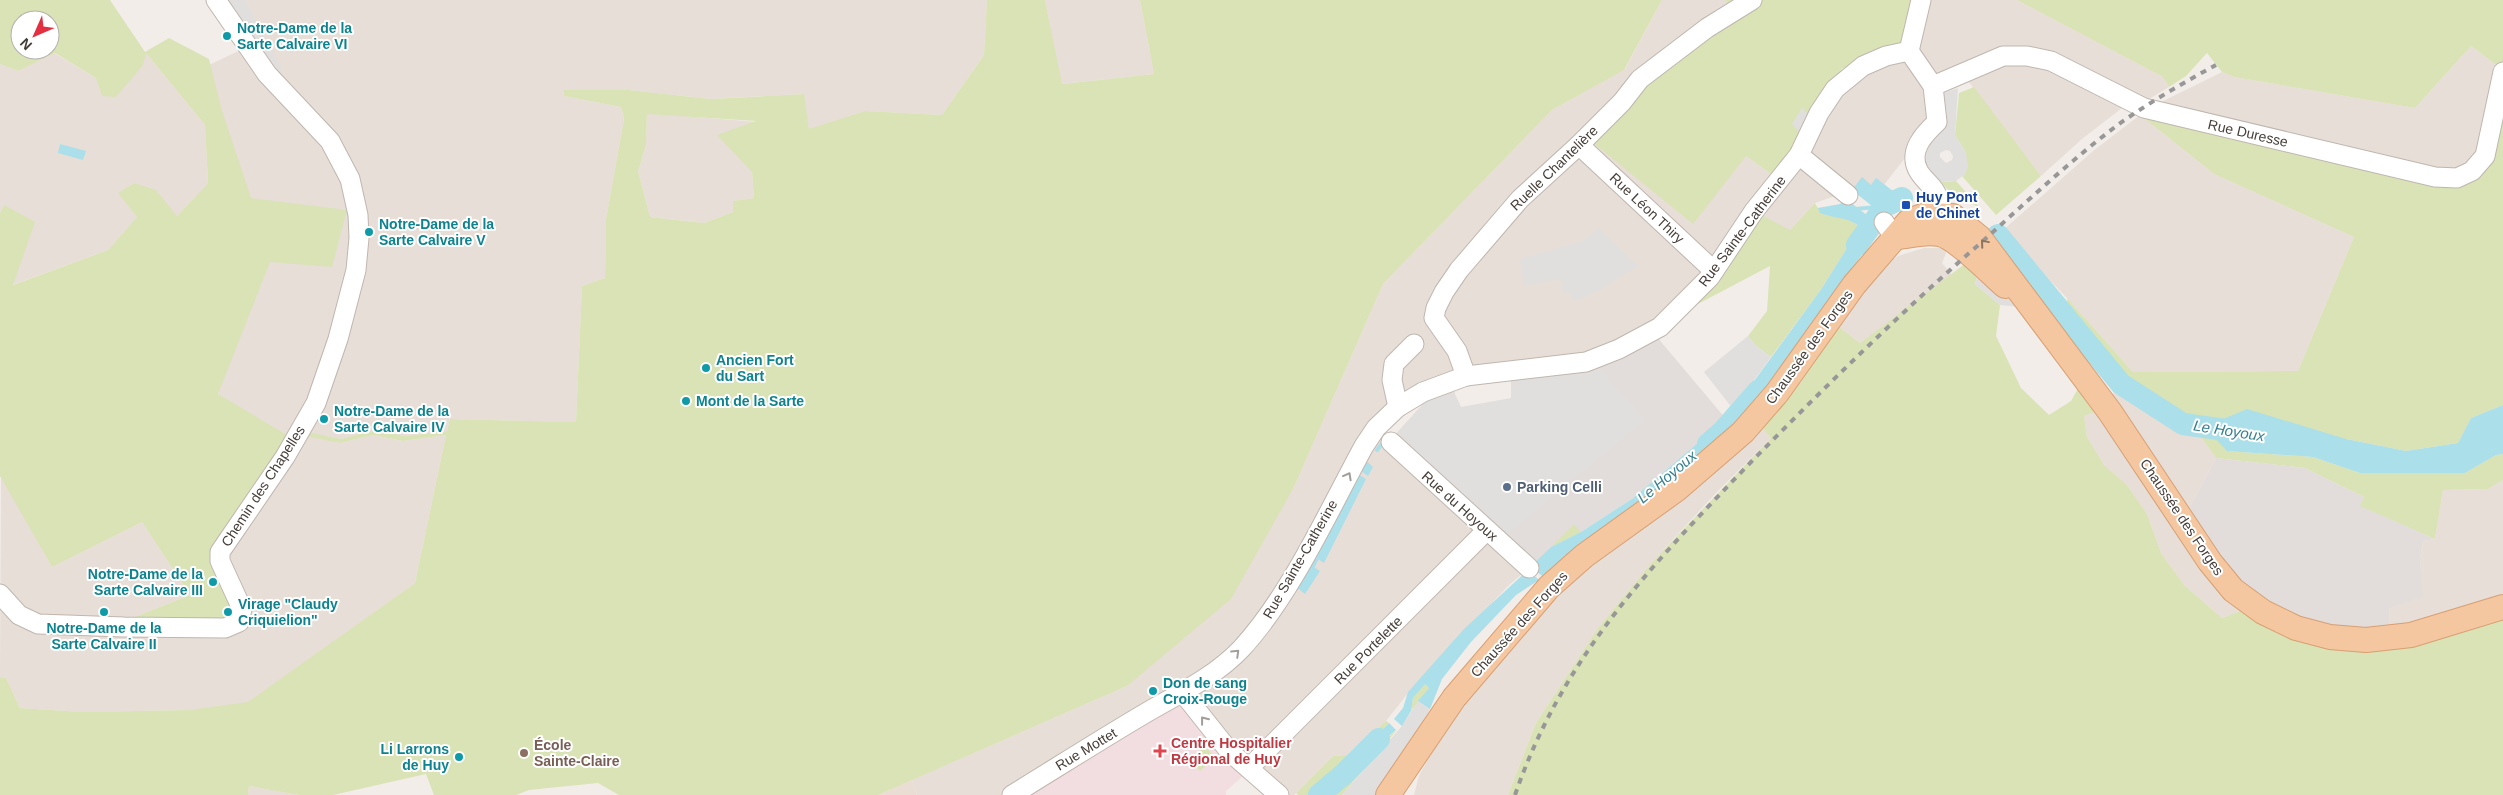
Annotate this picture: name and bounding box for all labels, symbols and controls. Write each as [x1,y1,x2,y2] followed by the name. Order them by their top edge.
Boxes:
[10,10,60,60] north arrow
[237,20,352,52] place label: Notre-Dame de la Sarte Calvaire VI
[221,30,233,42] marker: Notre-Dame de la Sarte Calvaire VI
[17,35,35,53] text: N
[2206,116,2290,150] street label: Rue Duresse
[1507,122,1601,214] street label: Ruelle Chantelière
[1607,170,1687,246] street label: Rue Léon Thiry
[1695,172,1789,290] street label: Rue Sainte-Catherine
[1916,189,1980,221] place label: Huy Pont de Chinet
[1900,199,1912,211] marker: Huy Pont de Chinet
[379,216,494,248] place label: Notre-Dame de la Sarte Calvaire V
[363,226,375,238] marker: Notre-Dame de la Sarte Calvaire V
[1981,240,1989,249] one-way arrow
[1762,287,1856,407] street label: Chaussée des Forges
[716,352,794,384] place label: Ancien Fort du Sart
[700,362,712,374] marker: Ancien Fort du Sart
[696,393,804,409] place label: Mont de la Sarte
[680,395,692,407] marker: Mont de la Sarte
[334,403,449,435] place label: Notre-Dame de la Sarte Calvaire IV
[318,413,330,425] marker: Notre-Dame de la Sarte Calvaire IV
[2192,417,2266,445] water label: Le Hoyoux
[218,423,308,549] street label: Chemin des Chapelles
[1634,447,1700,506] water label: Le Hoyoux
[2137,456,2227,578] street label: Chaussée des Forges
[1419,468,1501,544] street label: Rue du Hoyoux
[1341,473,1351,482] one-way arrow
[1517,479,1602,495] place label: Parking Celli
[1501,481,1513,493] marker: Parking Celli
[1259,497,1341,621] street label: Rue Sainte-Catherine
[88,566,203,598] place label: Notre-Dame de la Sarte Calvaire III
[1467,568,1571,680] street label: Chaussée des Forges
[207,576,219,588] marker: Notre-Dame de la Sarte Calvaire III
[238,596,338,628] place label: Virage "Claudy Criquielion"
[98,606,110,618] marker: Notre-Dame de la Sarte Calvaire II
[222,606,234,618] marker: Virage "Claudy Criquielion"
[1331,613,1405,687] street label: Rue Portelette
[46,620,162,652] place label: Notre-Dame de la Sarte Calvaire II
[1230,650,1239,659] one-way arrow
[1163,675,1247,707] place label: Don de sang Croix-Rouge
[1147,685,1159,697] marker: Don de sang Croix-Rouge
[1201,716,1210,726] one-way arrow
[1053,724,1120,773] street label: Rue Mottet
[1171,735,1292,767] place label: Centre Hospitalier Régional de Huy
[534,737,620,769] place label: École Sainte-Claire
[381,741,449,773] place label: Li Larrons de Huy
[1153,744,1167,758] marker: Centre Hospitalier Régional de Huy
[518,747,530,759] marker: École Sainte-Claire
[453,751,465,763] marker: Li Larrons de Huy

